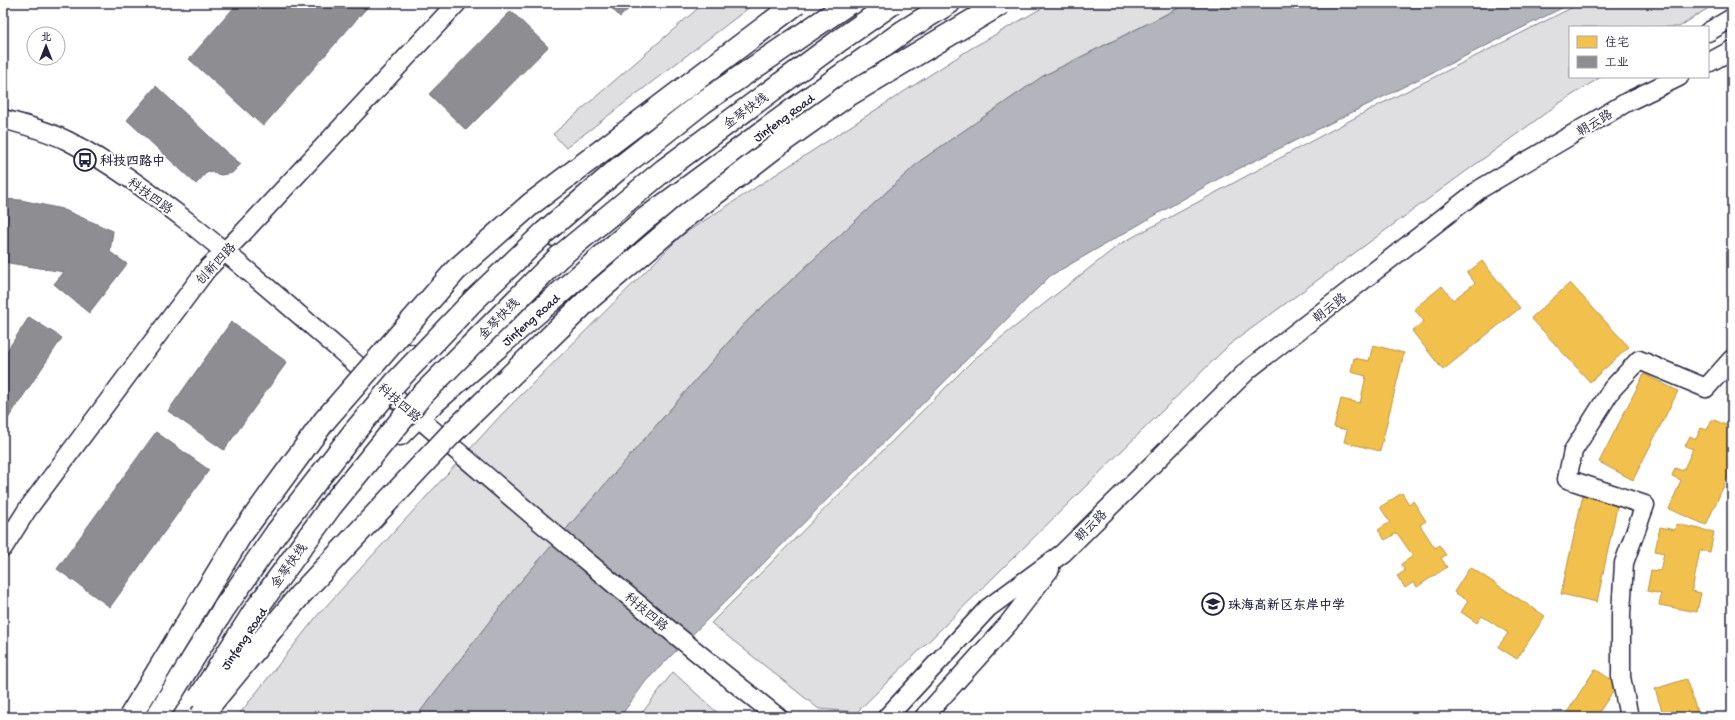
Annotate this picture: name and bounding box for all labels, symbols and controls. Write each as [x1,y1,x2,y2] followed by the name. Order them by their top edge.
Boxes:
[26,26,66,66] north arrow
[1569,26,1709,78] legend
[41,32,52,44] text: 北
[1605,36,1629,51] text: 住宅
[1605,57,1629,71] text: 工业
[720,89,772,133] street label: 金琴快线
[751,91,819,146] street label: Jinfeng Road
[1574,107,1616,141] street label: 朝云路
[72,147,98,173] bus stop icon: 科技四路中
[100,154,165,170] place label: 科技四路中
[124,175,176,218] street label: 科技四路
[193,240,240,289] street label: 创新四路
[1310,290,1351,327] street label: 朝云路
[500,291,565,350] street label: Jinfeng Road
[475,295,523,343] street label: 金琴快线
[374,380,424,427] street label: 科技四路
[1072,507,1111,546] street label: 朝云路
[267,540,311,592] street label: 金琴快线
[621,590,671,635] street label: 科技四路
[1200,591,1226,617] school or university icon: 珠海高新区东岸中学
[1228,598,1345,614] place label: 珠海高新区东岸中学
[219,604,272,673] street label: Jinfeng Road

